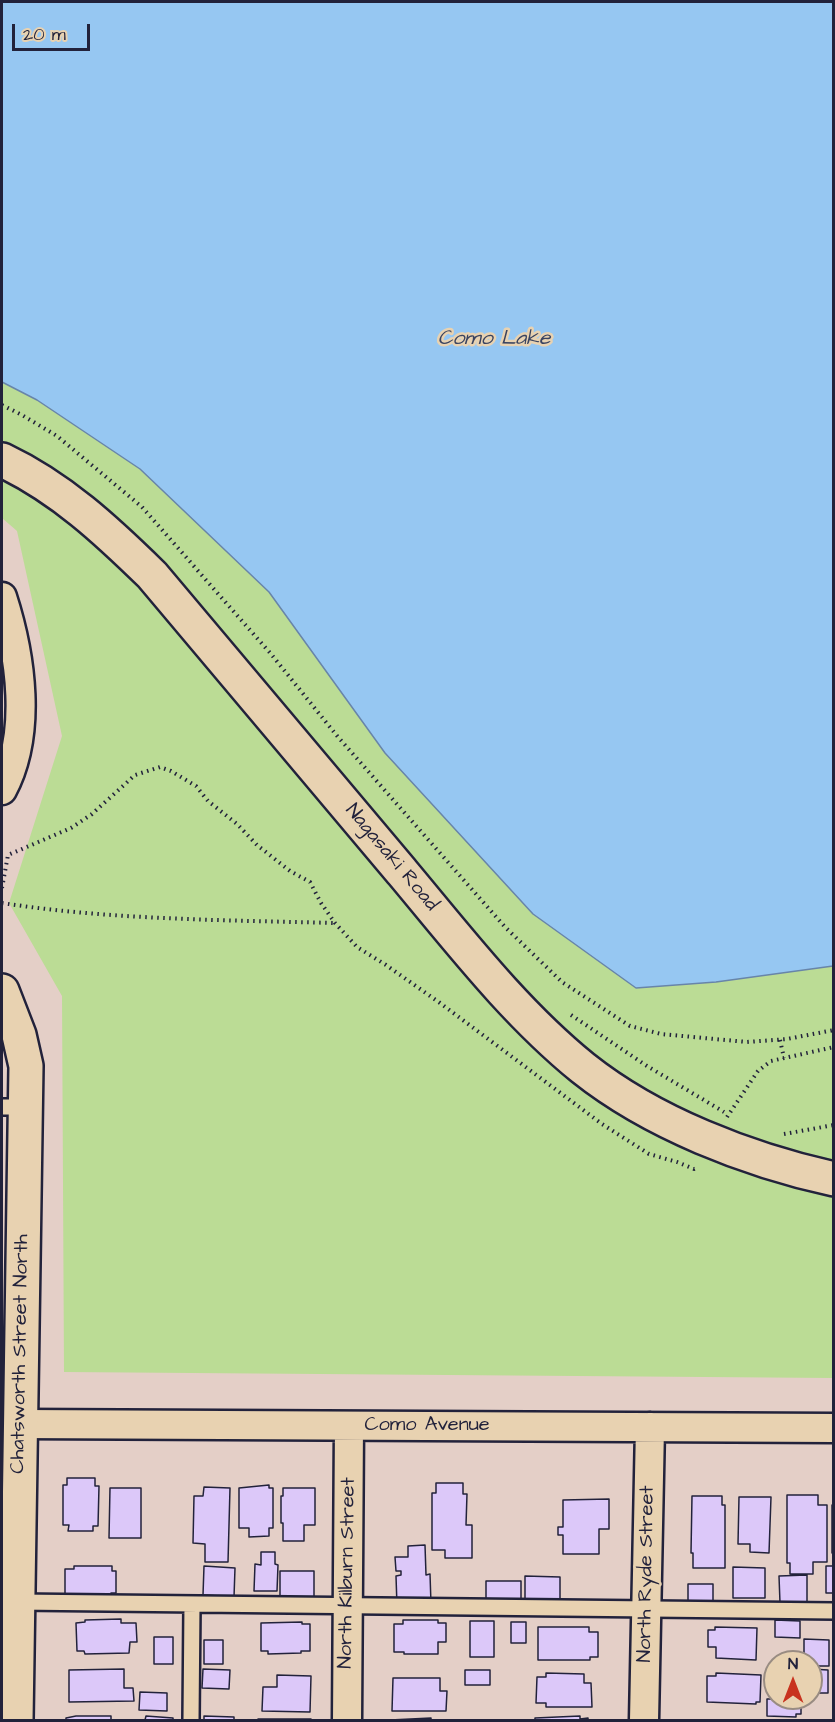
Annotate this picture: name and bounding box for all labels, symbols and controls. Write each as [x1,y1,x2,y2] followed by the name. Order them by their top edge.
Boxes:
[15,12,93,50] scale bar
[23,22,66,47] text: 20 m
[438,327,550,353] water label: Como Lake
[339,799,443,917] street label: Nagasaki Road
[7,1234,35,1474] street label: Chatsworth Street North
[364,1414,490,1438] street label: Como Avenue
[334,1477,362,1669] street label: North Kilburn Street
[633,1485,661,1663] street label: North Ryde Street
[763,1650,823,1710] north arrow
[788,1653,798,1675] text: N

